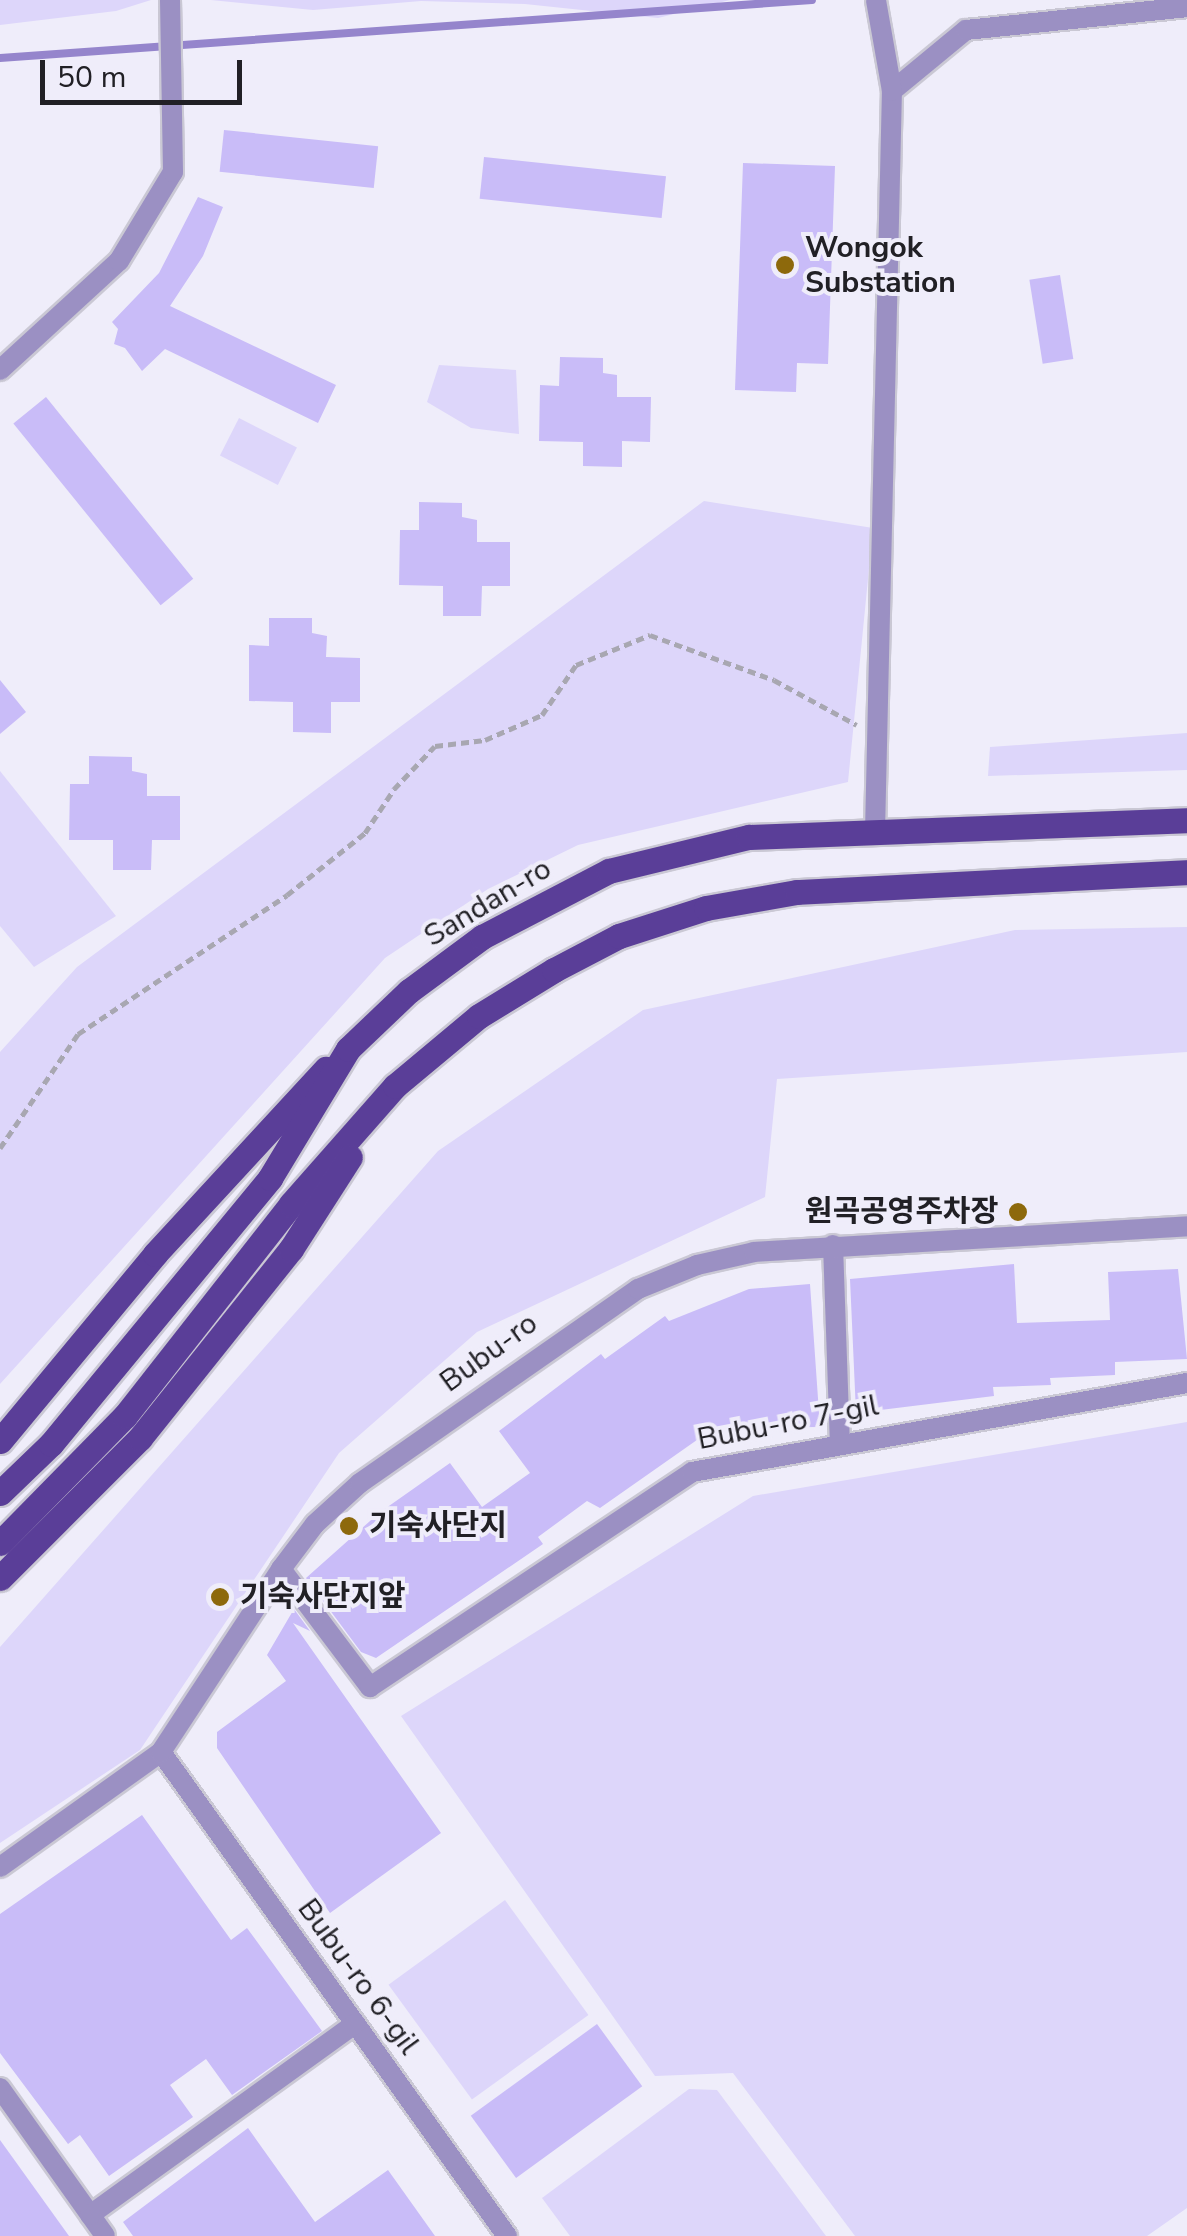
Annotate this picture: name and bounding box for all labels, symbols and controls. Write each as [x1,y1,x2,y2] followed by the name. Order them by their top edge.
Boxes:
[45,40,248,102] scale bar
[57,57,126,98] text: 50 m
[805,230,956,300] place label: Wongok Substation
[774,254,796,276] marker: Wongok Substation
[418,851,558,955] street label: Sandan-ro
[805,1194,998,1230] place label: 원곡공영주차장
[1007,1201,1029,1223] marker: 원곡공영주차장
[433,1306,545,1400] street label: Bubu-ro
[694,1388,882,1458] street label: Bubu-ro 7-gil
[369,1508,507,1544] place label: 기숙사단지
[338,1515,360,1537] marker: 기숙사단지
[240,1579,406,1615] place label: 기숙사단지앞
[209,1586,231,1608] marker: 기숙사단지앞
[289,1892,427,2062] street label: Bubu-ro 6-gil

